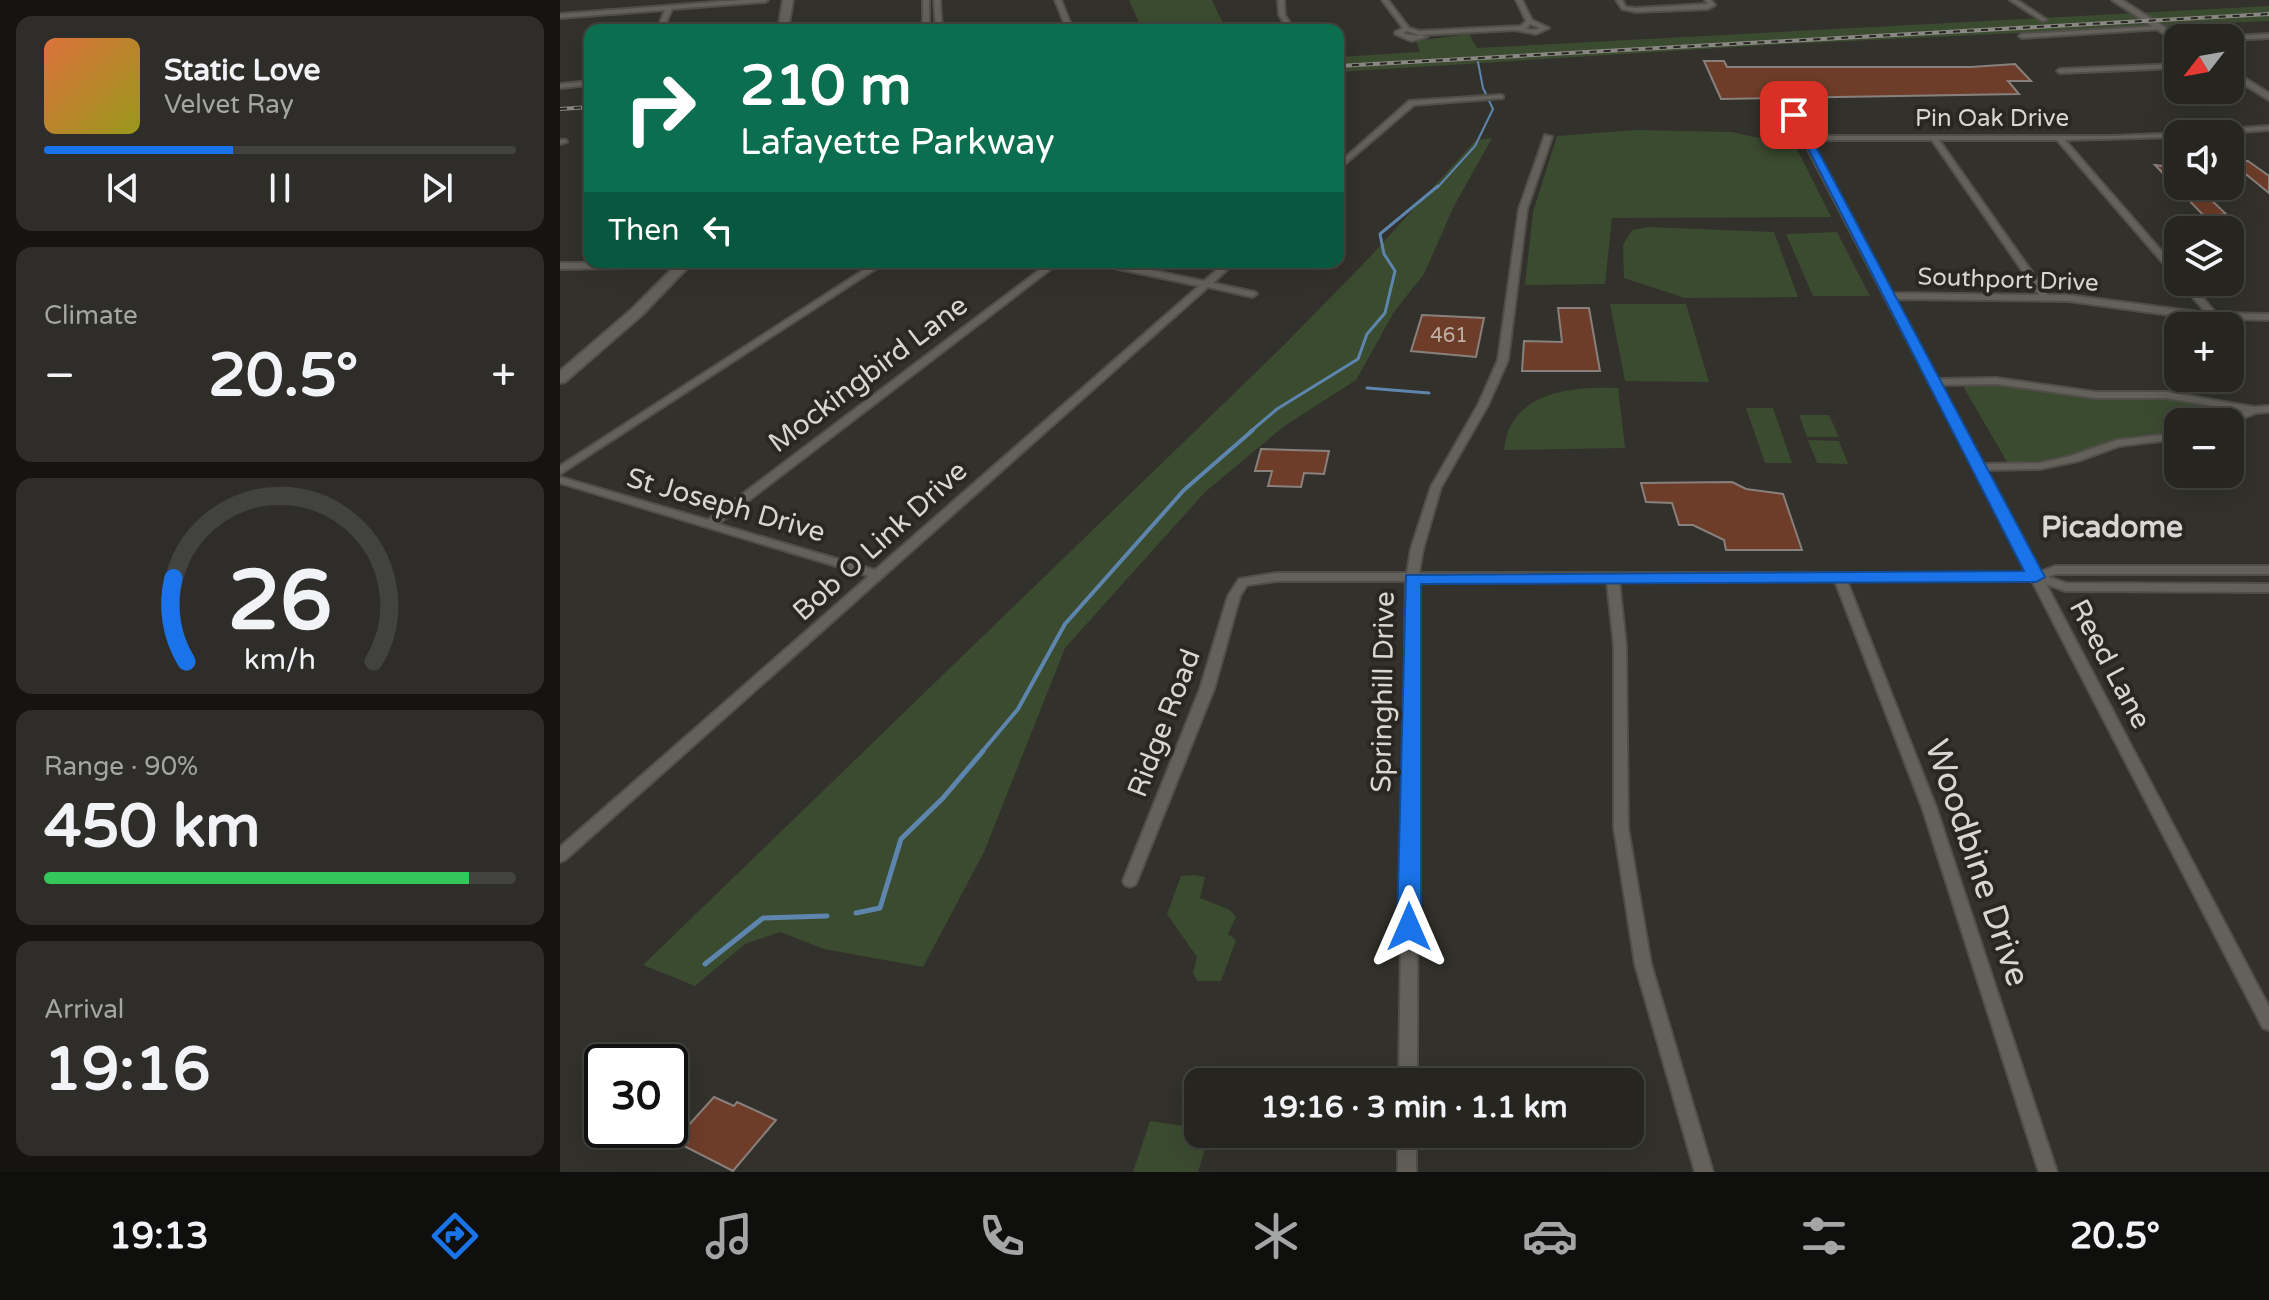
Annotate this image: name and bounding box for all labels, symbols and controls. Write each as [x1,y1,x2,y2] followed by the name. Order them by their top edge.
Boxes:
[2164,24,2244,104] north arrow
[2164,24,2244,488] map controls
[164,52,320,89] text: Static Love
[740,53,911,120] text: 210 m
[608,56,712,160] icon: right
[1760,81,1828,149] pin
[164,89,294,120] text: Velvet Ray
[1772,93,1816,137] icon: arrive
[1915,104,2069,133] street label: Pin Oak Drive
[2164,120,2244,200] button: sound
[740,121,1054,164] text: Lafayette Parkway
[101,166,145,210] icon: previous
[258,166,302,210] icon: pause
[415,166,459,210] icon: next
[696,208,740,252] icon: left
[608,212,680,249] text: Then
[2164,216,2244,296] button: layers
[1917,262,2099,298] street label: Southport Drive
[762,288,974,460] street label: Mockingbird Lane
[44,300,138,331] text: Climate
[2164,312,2244,392] button: +
[1430,324,1468,348] house number: 461
[208,340,358,412] text: 20.5°
[44,350,75,403] text: −
[491,350,516,403] text: +
[2164,408,2244,488] button: −
[786,454,974,628] street label: Bob O Link Drive
[623,460,829,550] street label: St Joseph Drive
[2041,509,2183,546] district label: Picadome
[228,552,332,652] text: 26
[1364,591,1402,793] street label: Springhill Drive
[2062,594,2158,734] street label: Reed Lane
[244,643,316,677] text: km/h
[1120,644,1208,802] street label: Ridge Road
[1916,734,2038,992] street label: Woodbine Drive
[44,751,198,782] text: Range · 90%
[44,791,260,863] text: 450 km
[1367,885,1451,969] position arrow
[44,994,124,1025] text: Arrival
[44,1034,210,1106] text: 19:16
[584,1044,688,1148] speed limit sign: 30
[1260,1089,1568,1126] text: 19:16 · 3 min · 1.1 km
[427,1208,483,1264] icon: directions
[701,1208,757,1264] icon: music
[974,1208,1030,1264] icon: phone
[1248,1208,1304,1264] icon: climate
[1522,1208,1578,1264] icon: car
[1796,1208,1852,1264] icon: filters
[109,1215,209,1258] text: 19:13
[2070,1215,2160,1258] text: 20.5°

